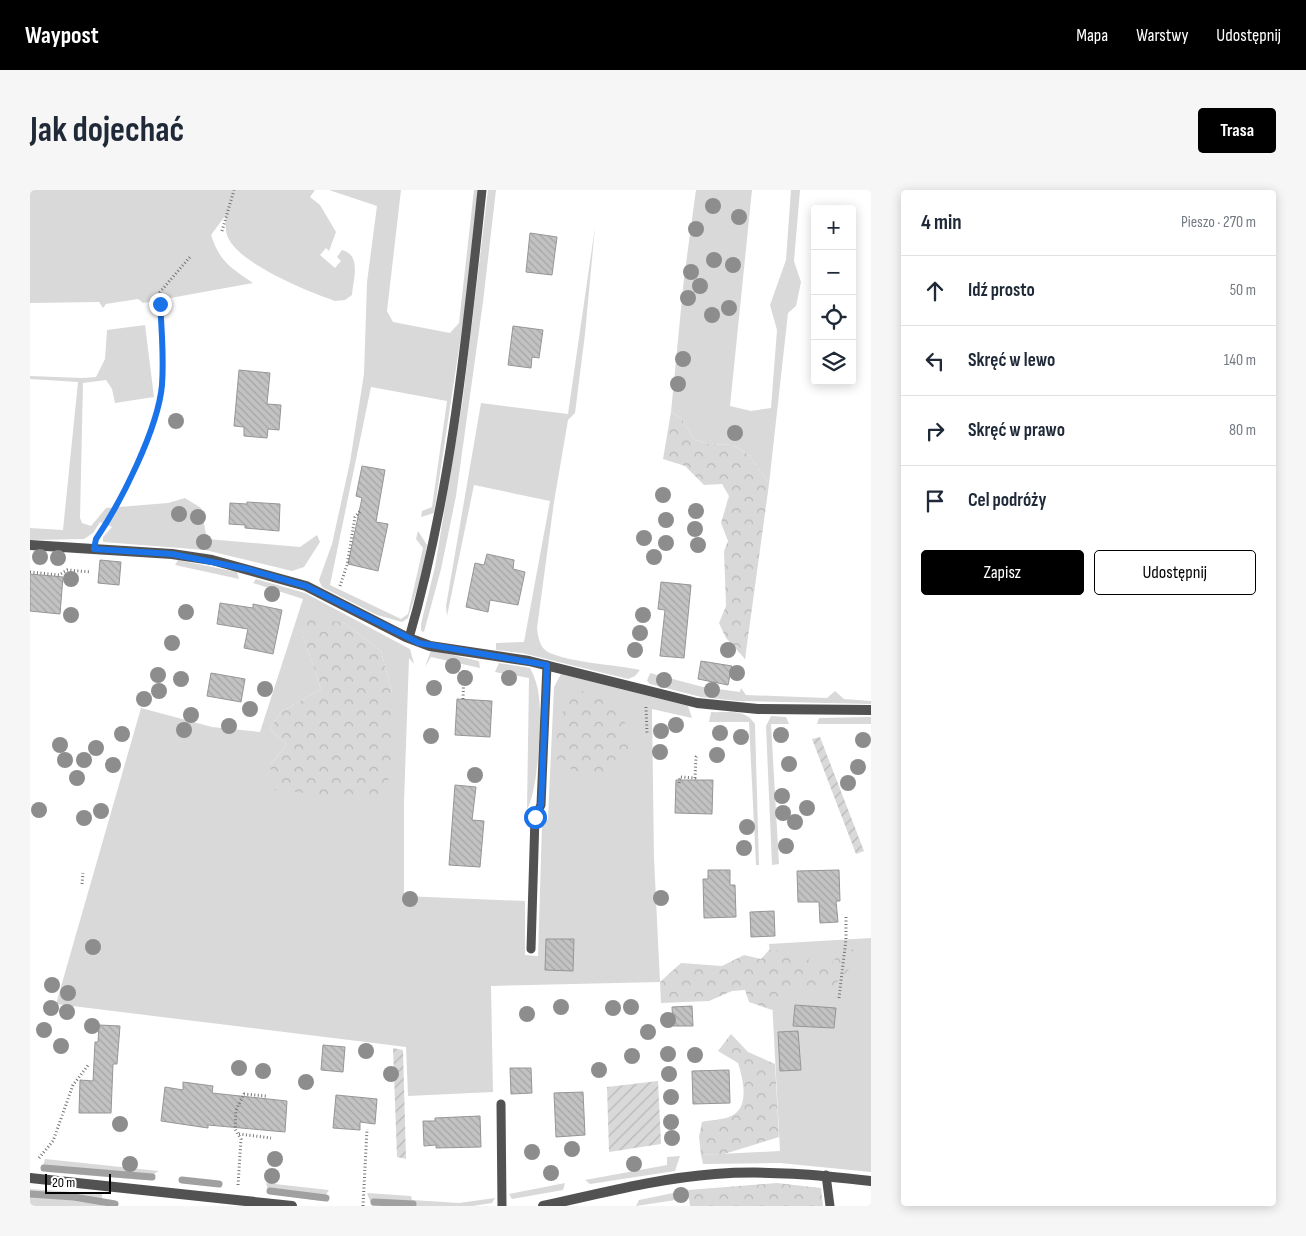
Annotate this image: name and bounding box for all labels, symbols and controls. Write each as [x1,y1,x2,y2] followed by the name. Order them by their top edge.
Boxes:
[25,21,99,50] text: Waypost
[1076,25,1108,46] text: Mapa
[1136,25,1188,46] text: Warstwy
[1216,25,1281,46] text: Udostępnij
[1198,108,1276,153] button: Trasa
[30,109,184,152] text: Jak dojechać
[811,205,856,385] map controls
[811,205,856,250] button: +
[921,210,962,235] text: 4 min
[1181,213,1256,232] text: Pieszo · 270 m
[811,250,856,295] button: −
[921,277,949,305] icon: ahead
[968,279,1035,302] text: Idź prosto
[1230,281,1256,300] text: 50 m
[149,293,172,316] route end
[811,295,856,340] button: locate
[811,340,856,385] button: layers
[921,347,949,375] icon: left
[968,349,1055,372] text: Skręć w lewo
[1224,351,1256,370] text: 140 m
[921,417,949,445] icon: right
[968,419,1065,442] text: Skręć w prawo
[1229,421,1256,440] text: 80 m
[921,487,949,515] icon: arrive
[968,489,1046,512] text: Cel podróży
[921,550,1084,595] button: Zapisz
[1094,550,1256,595] button: Udostępnij
[524,806,547,829] route start
[45,1171,111,1194] scale bar
[52,1174,75,1191] text: 20 m

